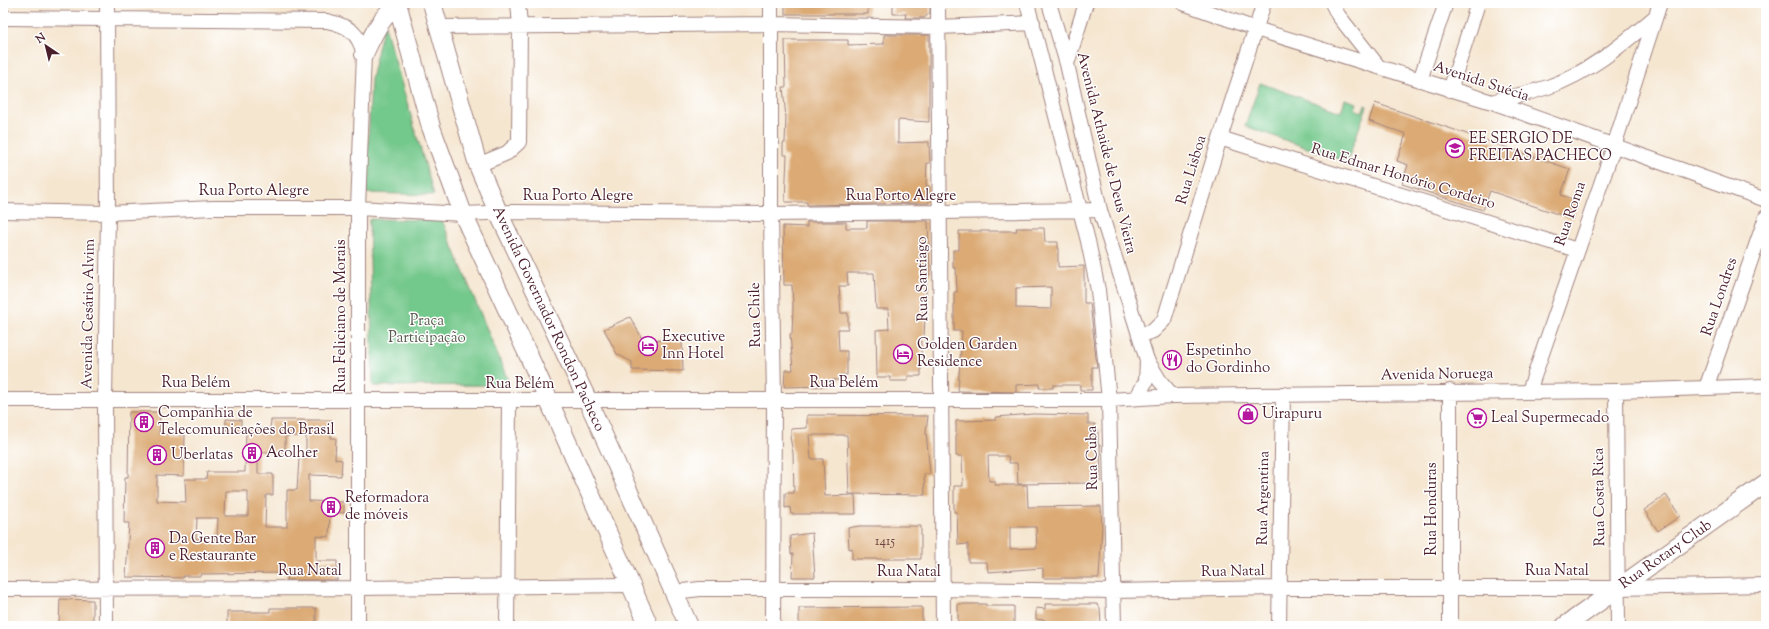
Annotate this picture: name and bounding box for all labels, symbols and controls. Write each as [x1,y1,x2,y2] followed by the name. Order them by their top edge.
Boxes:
[26,26,66,66] north arrow
[32,29,49,48] text: N
[1071,50,1141,256] street label: Avenida Athaide de Deus Vieira
[1430,57,1532,107] street label: Avenida Suécia
[1469,129,1612,167] place label: EE SERGIO DE FREITAS PACHECO
[1172,133,1213,207] street label: Rua Lisboa
[1444,137,1466,159] school or university icon: EE SERGIO DE FREITAS PACHECO
[1308,139,1498,215] street label: Rua Edmar Honório Cordeiro
[1550,179,1592,249] street label: Rua Roma
[199,181,309,202] street label: Rua Porto Alegre
[523,186,633,207] street label: Rua Porto Alegre
[846,186,956,207] street label: Rua Porto Alegre
[486,203,610,435] street label: Avenida Governador Rondon Pacheco
[912,236,934,322] street label: Rua Santiago
[77,238,101,389] street label: Avenida Cesário Alvim
[331,239,352,393] street label: Rua Feliciano de Morais
[1697,255,1743,339] street label: Rua Londres
[745,282,767,348] street label: Rua Chile
[388,311,466,349] park label: Praça Participação
[662,327,725,365] place label: Executive Inn Hotel
[637,335,659,357] hotel icon: Executive Inn Hotel
[917,335,1018,373] place label: Golden Garden Residence
[1186,341,1270,379] place label: Espetinho do Gordinho
[892,343,914,365] hotel icon: Golden Garden Residence
[1161,349,1183,371] restaurant icon: Espetinho do Gordinho
[1380,364,1494,386] street label: Avenida Noruega
[162,373,231,394] street label: Rua Belém
[810,373,879,394] street label: Rua Belém
[486,374,555,395] street label: Rua Belém
[158,403,335,441] place label: Companhia de Telecomunicações do Brasil
[1237,403,1259,425] shop icon: Uirapuru
[1262,404,1322,425] place label: Uirapuru
[1466,407,1488,429] supermarket icon: Leal Supermecado
[1491,408,1609,429] place label: Leal Supermecado
[133,411,155,433] building icon: Companhia de Telecomunicações do Brasil
[1082,425,1104,490] street label: Rua Cuba
[241,442,263,464] building icon: Acolher
[266,443,318,464] place label: Acolher
[146,444,168,466] building icon: Uberlatas
[171,445,233,466] place label: Uberlatas
[1589,447,1611,547] street label: Rua Costa Rica
[1253,450,1275,546] street label: Rua Argentina
[1422,462,1443,556] street label: Rua Honduras
[345,488,429,526] place label: Reformadora de móveis
[320,496,342,518] building icon: Reformadora de móveis
[1616,515,1716,595] street label: Rua Rotary Club
[169,529,256,567] place label: Da Gente Bar e Restaurante
[875,533,895,551] house number: 1415
[144,537,166,559] building icon: Da Gente Bar e Restaurante
[278,561,342,582] street label: Rua Natal
[1201,561,1265,583] street label: Rua Natal
[1525,561,1589,582] street label: Rua Natal
[877,562,941,583] street label: Rua Natal

